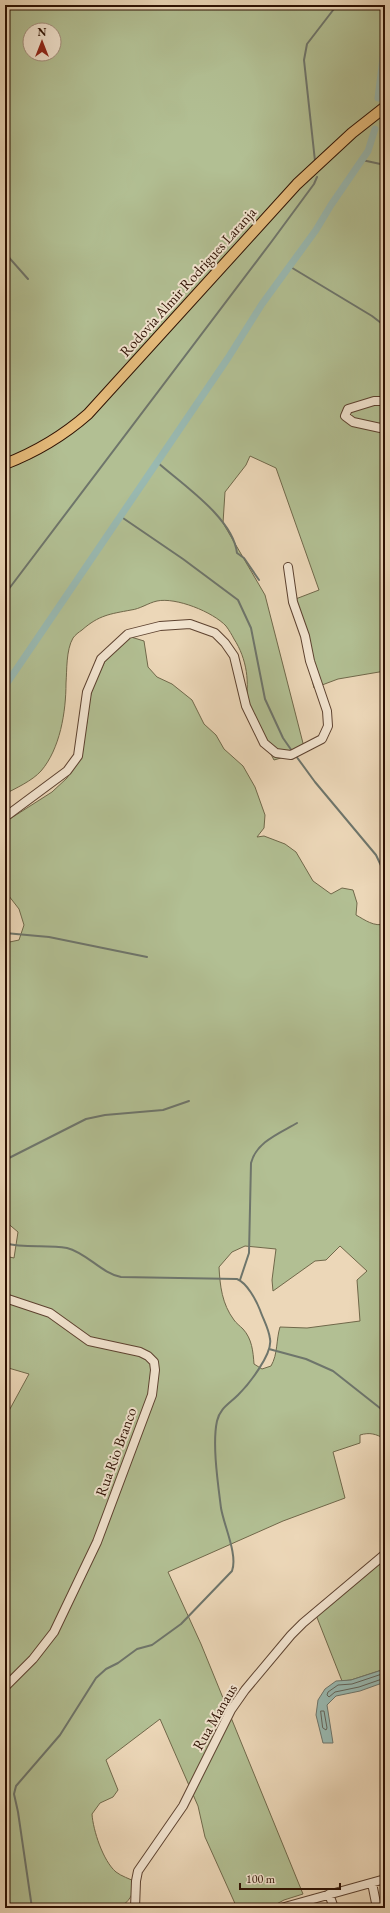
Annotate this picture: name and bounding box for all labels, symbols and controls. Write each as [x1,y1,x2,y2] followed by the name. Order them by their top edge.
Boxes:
[22,22,62,62] north arrow
[38,25,47,39] text: N
[115,203,260,360] street label: Rodovia Almir Rodrigues Laranja
[91,1405,140,1499] street label: Rua Rio Branco
[188,1680,241,1753] street label: Rua Manaus
[240,1865,340,1891] scale bar
[246,1871,276,1887] text: 100 m

